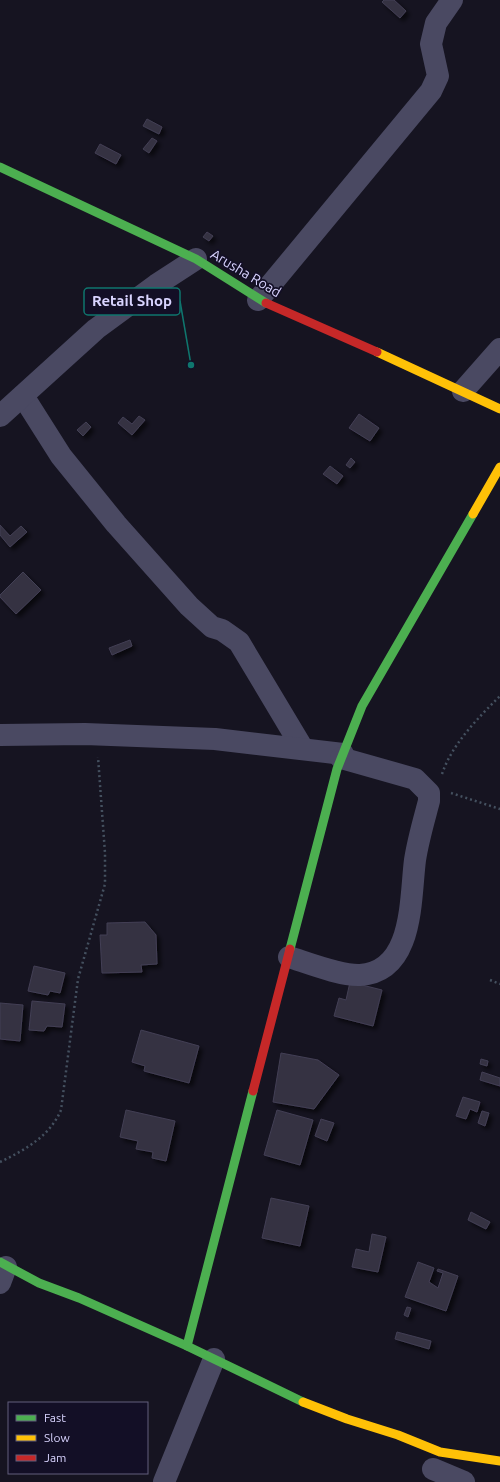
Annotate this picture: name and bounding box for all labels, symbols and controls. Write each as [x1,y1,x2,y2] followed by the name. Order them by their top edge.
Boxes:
[208,246,284,300] street label: Arusha Road
[84,288,180,315] callout: Retail Shop
[92,292,172,309] text: Retail Shop
[8,1402,148,1474] legend
[44,1411,66,1424] text: Fast
[44,1431,70,1444] text: Slow
[44,1451,66,1464] text: Jam

